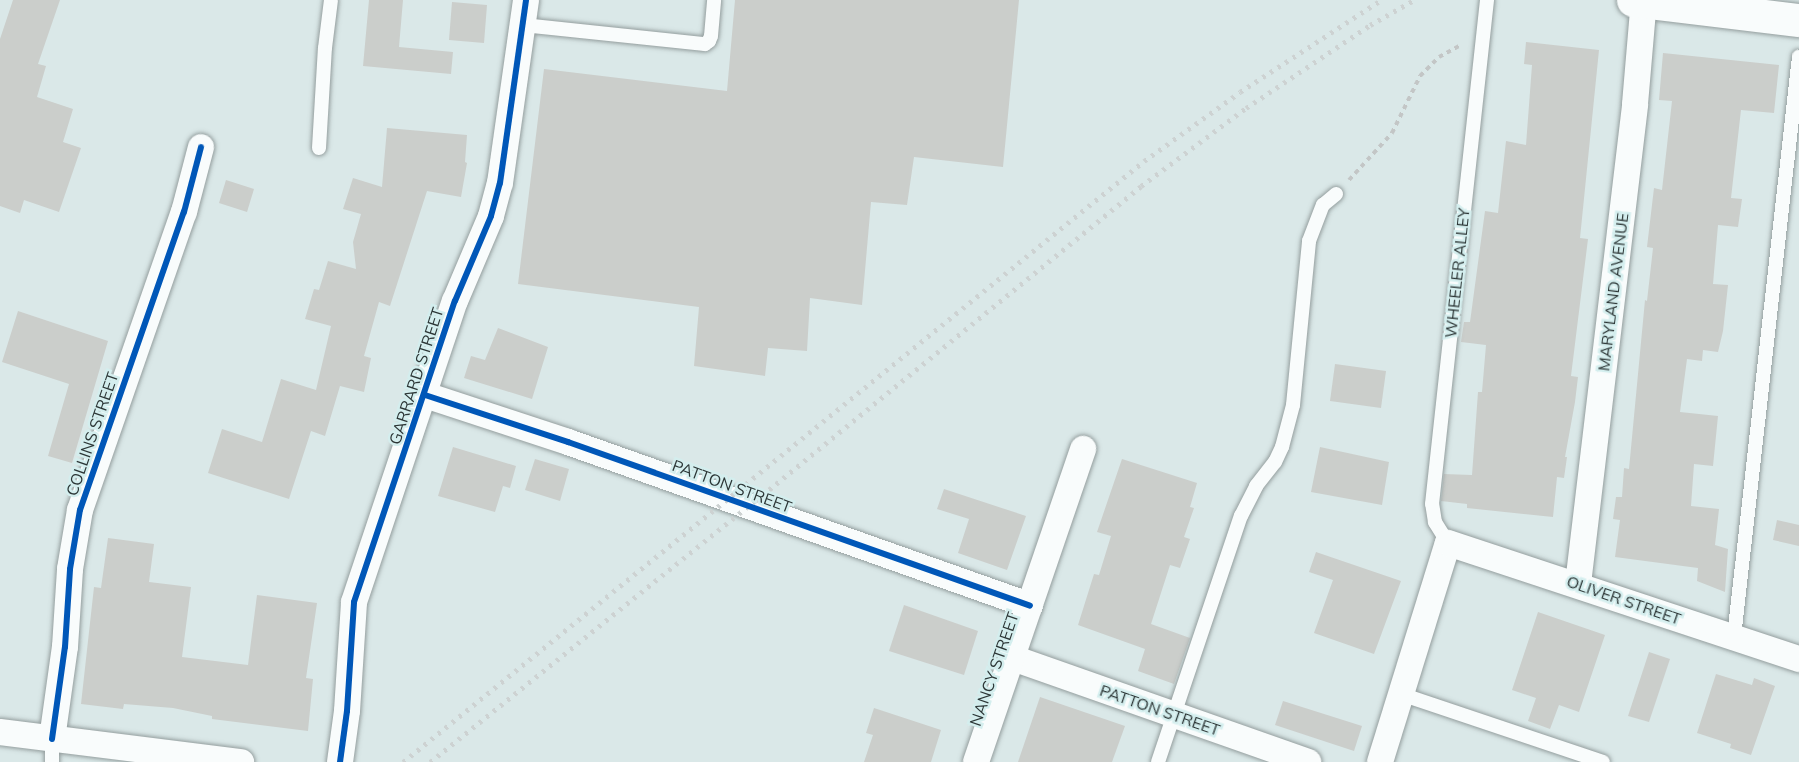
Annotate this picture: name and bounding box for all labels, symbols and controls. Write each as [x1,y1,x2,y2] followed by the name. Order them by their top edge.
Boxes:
[1441,207,1473,339] street label: WHEELER ALLEY
[1594,212,1632,372] street label: MARYLAND AVENUE
[385,305,447,447] street label: GARRARD STREET
[62,370,122,498] street label: COLLINS STREET
[670,455,794,517] street label: PATTON STREET
[1564,571,1684,629] street label: OLIVER STREET
[966,610,1022,728] street label: NANCY STREET
[1097,680,1223,740] street label: PATTON STREET

